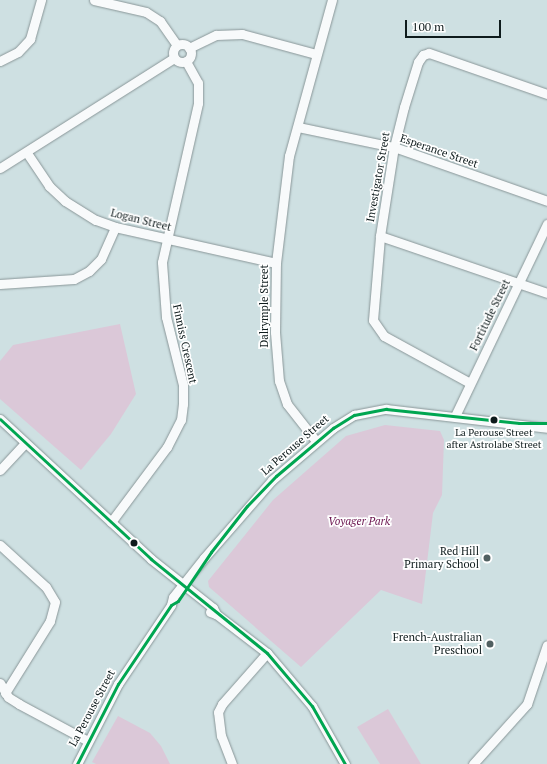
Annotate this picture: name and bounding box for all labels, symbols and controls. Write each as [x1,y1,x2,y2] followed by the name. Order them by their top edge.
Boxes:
[407,12,503,38] scale bar
[412,19,444,34] text: 100 m
[364,131,392,223] street label: Investigator Street
[398,131,480,171] street label: Esperance Street
[109,206,173,234] street label: Logan Street
[257,264,271,348] street label: Dalrymple Street
[467,277,513,353] street label: Fortitude Street
[170,303,200,385] street label: Finniss Crescent
[259,412,331,478] street label: La Perouse Street
[489,415,499,425] marker: La Perouse Street after Astrolabe Street
[446,426,542,450] place label: La Perouse Street after Astrolabe Street
[328,514,390,528] park label: Voyager Park
[129,538,139,548] unlabelled marker
[404,545,479,571] place label: Red Hill Primary School
[482,553,492,563] marker: Red Hill Primary School
[393,631,482,657] place label: French-Australian Preschool
[485,639,495,649] marker: French-Australian Preschool
[66,667,118,749] street label: La Perouse Street

